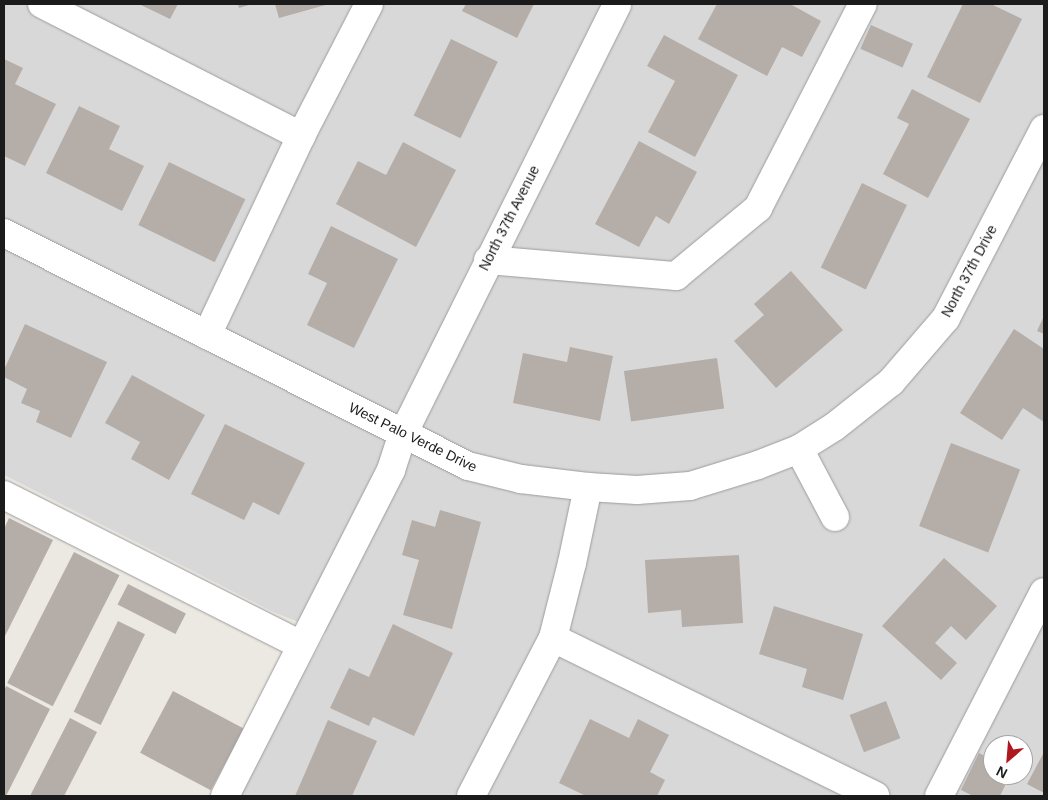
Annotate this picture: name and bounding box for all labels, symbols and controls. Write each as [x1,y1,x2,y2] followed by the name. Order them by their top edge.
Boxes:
[475,162,543,274] street label: North 37th Avenue
[938,222,1000,320] street label: North 37th Drive
[346,399,480,475] street label: West Palo Verde Drive
[983,735,1033,785] north arrow
[994,763,1010,782] text: N

